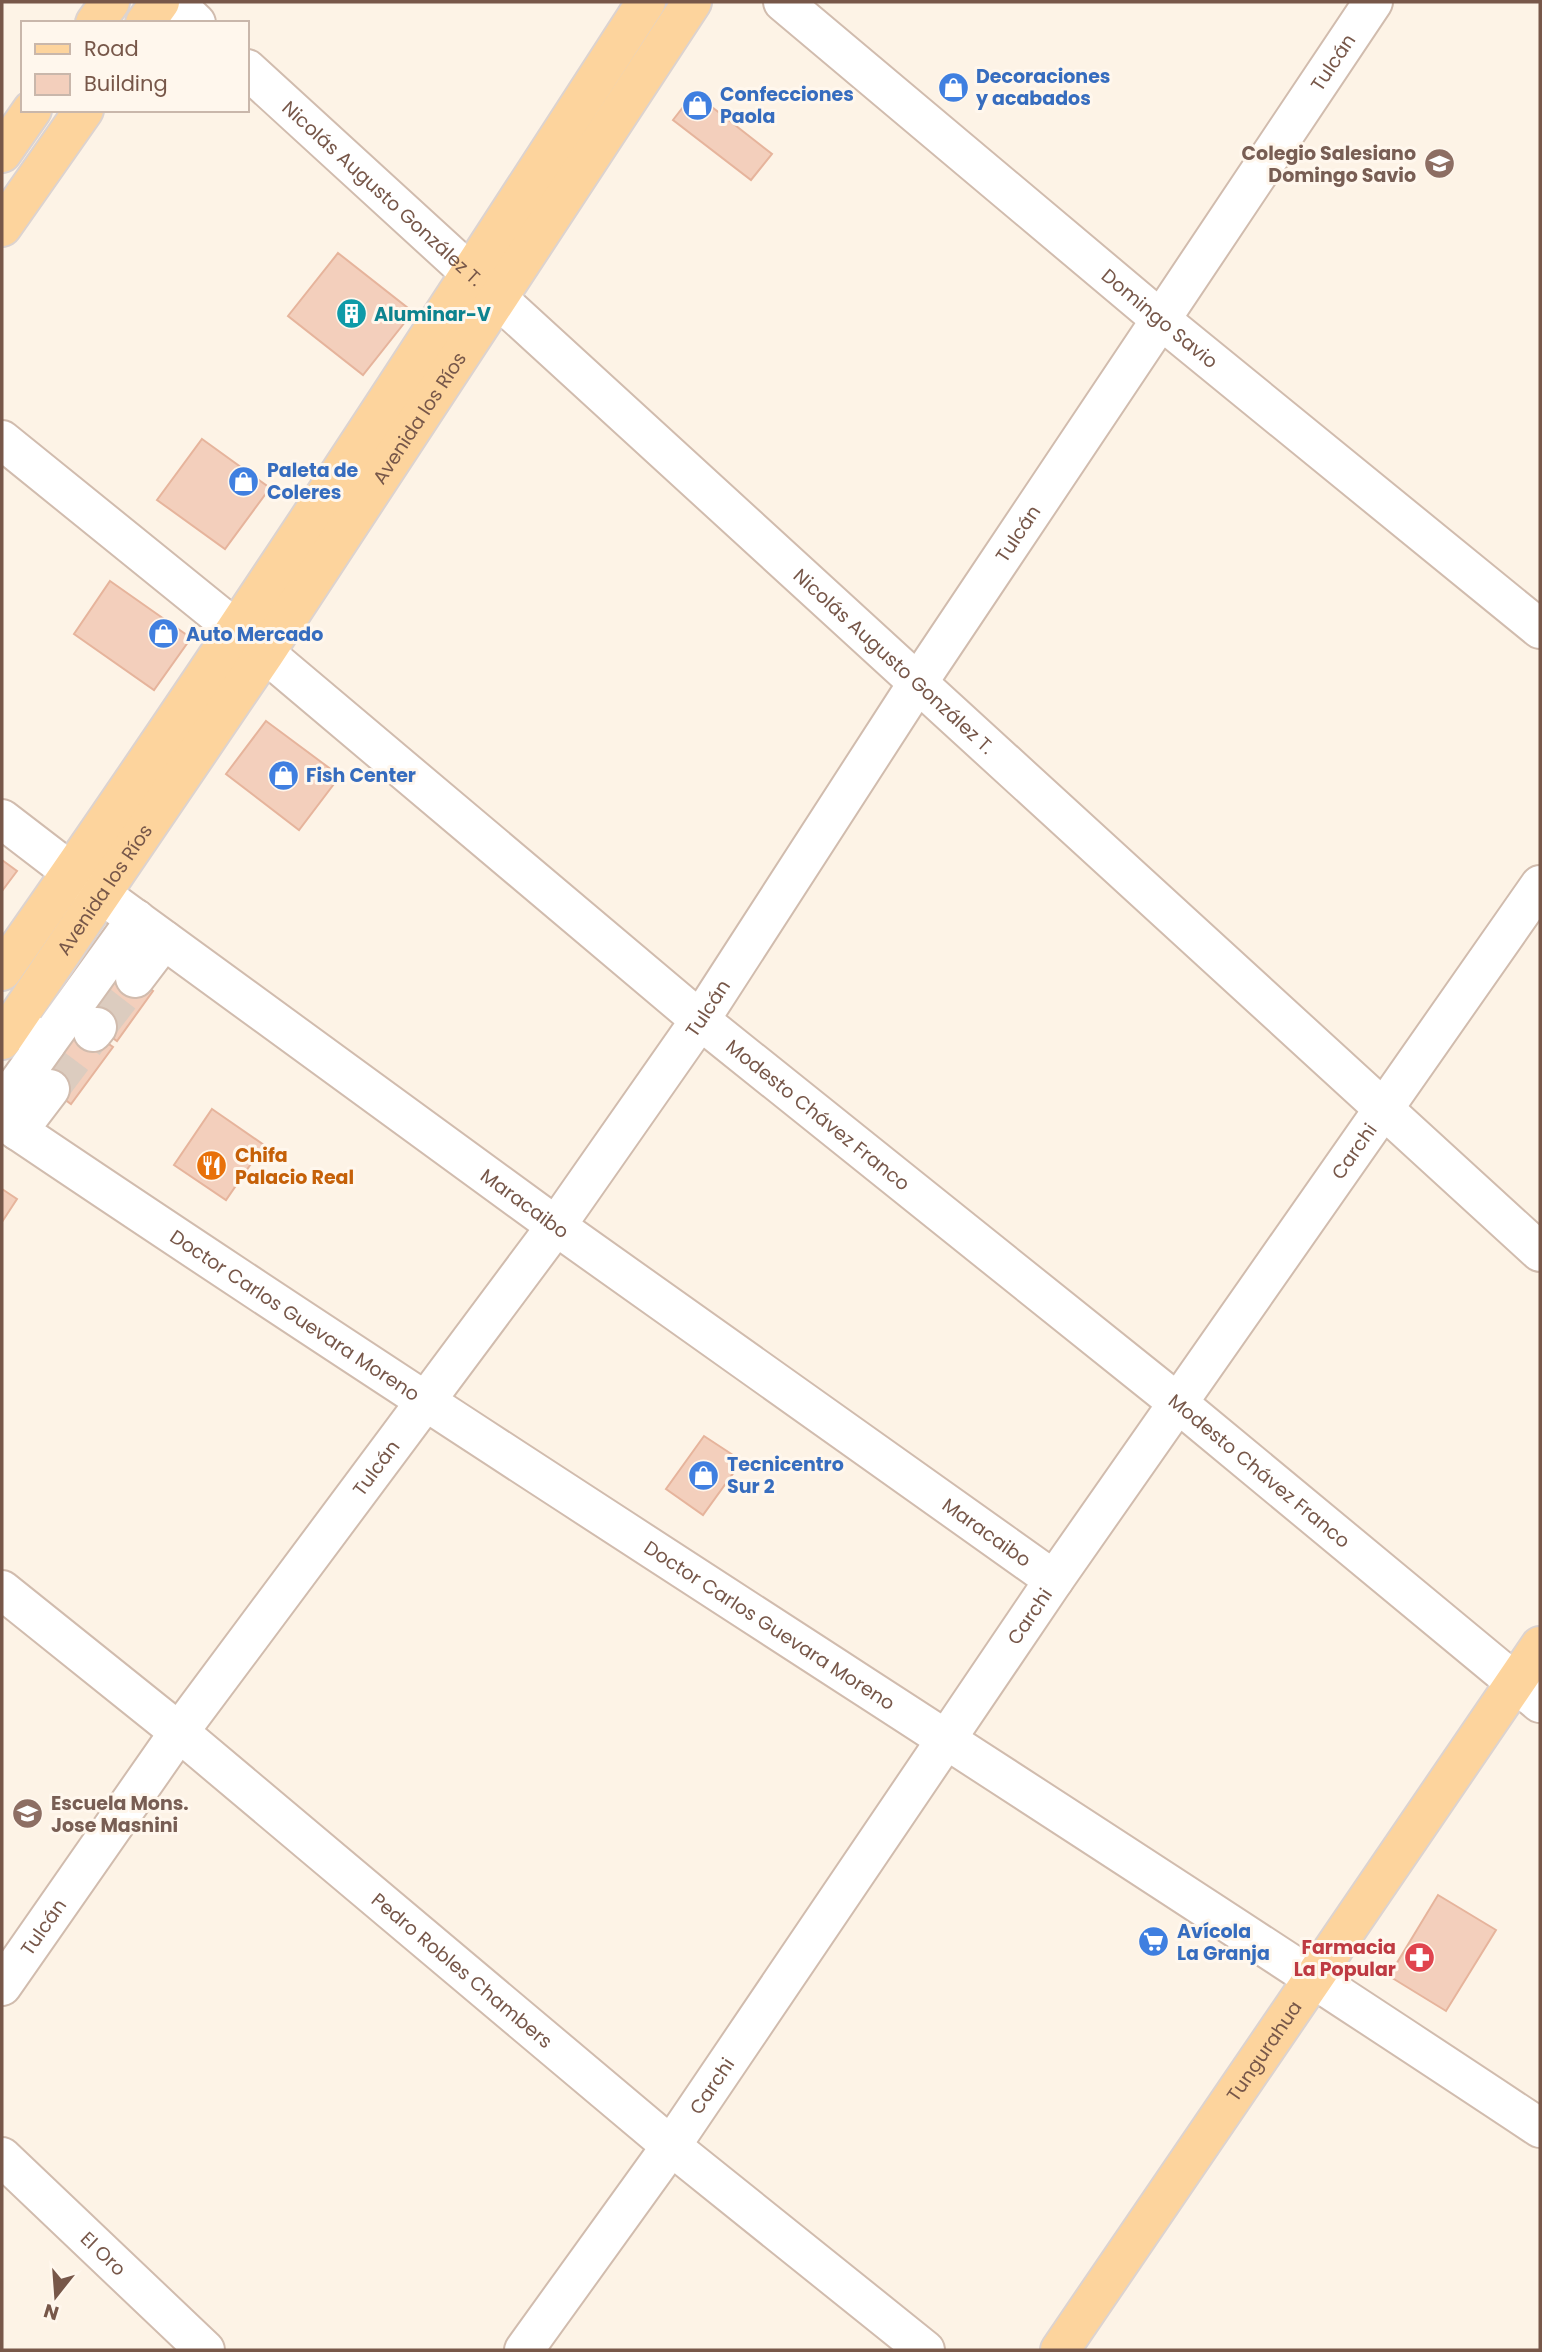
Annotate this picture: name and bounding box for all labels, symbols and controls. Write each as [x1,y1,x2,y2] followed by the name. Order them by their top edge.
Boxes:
[21,21,248,112] legend
[1304,28,1362,96] street label: Tulcán
[84,34,139,63] text: Road
[975,63,1110,112] place label: Decoraciones y acabados
[84,69,168,98] text: Building
[936,70,970,104] shop icon: Decoraciones y acabados
[720,81,854,130] place label: Confecciones Paola
[680,88,714,122] shop icon: Confecciones Paola
[276,95,489,292] street label: Nicolás Augusto González T.
[1242,140,1416,189] place label: Colegio Salesiano Domingo Savio
[1422,147,1456,181] school or university icon: Colegio Salesiano Domingo Savio
[1096,262,1223,375] street label: Domingo Savio
[334,297,368,331] building icon: Aluminar-V
[374,301,491,328] place label: Aluminar-V
[366,347,473,490] street label: Avenida los Ríos
[267,457,359,506] place label: Paleta de Coleres
[227,464,261,498] shop icon: Paleta de Coleres
[989,500,1047,568] street label: Tulcán
[787,562,1000,760] street label: Nicolás Augusto González T.
[146,617,180,651] shop icon: Auto Mercado
[186,621,323,648] place label: Auto Mercado
[266,758,300,792] shop icon: Fish Center
[306,762,416,789] place label: Fish Center
[51,819,159,961] street label: Avenida los Ríos
[679,974,737,1043] street label: Tulcán
[720,1033,915,1197] street label: Modesto Chávez Franco
[1325,1118,1383,1185] street label: Carchi
[235,1142,354,1191] place label: Chifa Palacio Real
[195,1149,229,1183] restaurant icon: Chifa Palacio Real
[475,1162,574,1245] street label: Maracaibo
[165,1223,425,1408] street label: Doctor Carlos Guevara Moreno
[1163,1388,1356,1554] street label: Modesto Chávez Franco
[346,1435,406,1502] street label: Tulcán
[727,1451,844,1500] place label: Tecnicentro Sur 2
[687,1458,721,1492] shop icon: Tecnicentro Sur 2
[937,1492,1036,1574] street label: Maracaibo
[639,1534,900,1717] street label: Doctor Carlos Guevara Moreno
[1001,1583,1059,1650] street label: Carchi
[51,1790,189,1839] place label: Escuela Mons. Jose Masnini
[11,1797,45,1831] school or university icon: Escuela Mons. Jose Masnini
[366,1887,558,2055] street label: Pedro Robles Chambers
[14,1893,73,1961] street label: Tulcán
[1177,1918,1270,1967] place label: Avícola La Granja
[1137,1925,1171,1959] supermarket icon: Avícola La Granja
[1294,1934,1396,1983] place label: Farmacia La Popular
[1402,1941,1436,1975] pharmacy icon: Farmacia La Popular
[1220,1995,1308,2107] street label: Tungurahua
[683,2053,741,2120] street label: Carchi
[74,2226,132,2282] street label: El Oro
[21,2261,91,2331] north arrow
[40,2297,62,2327] text: N

